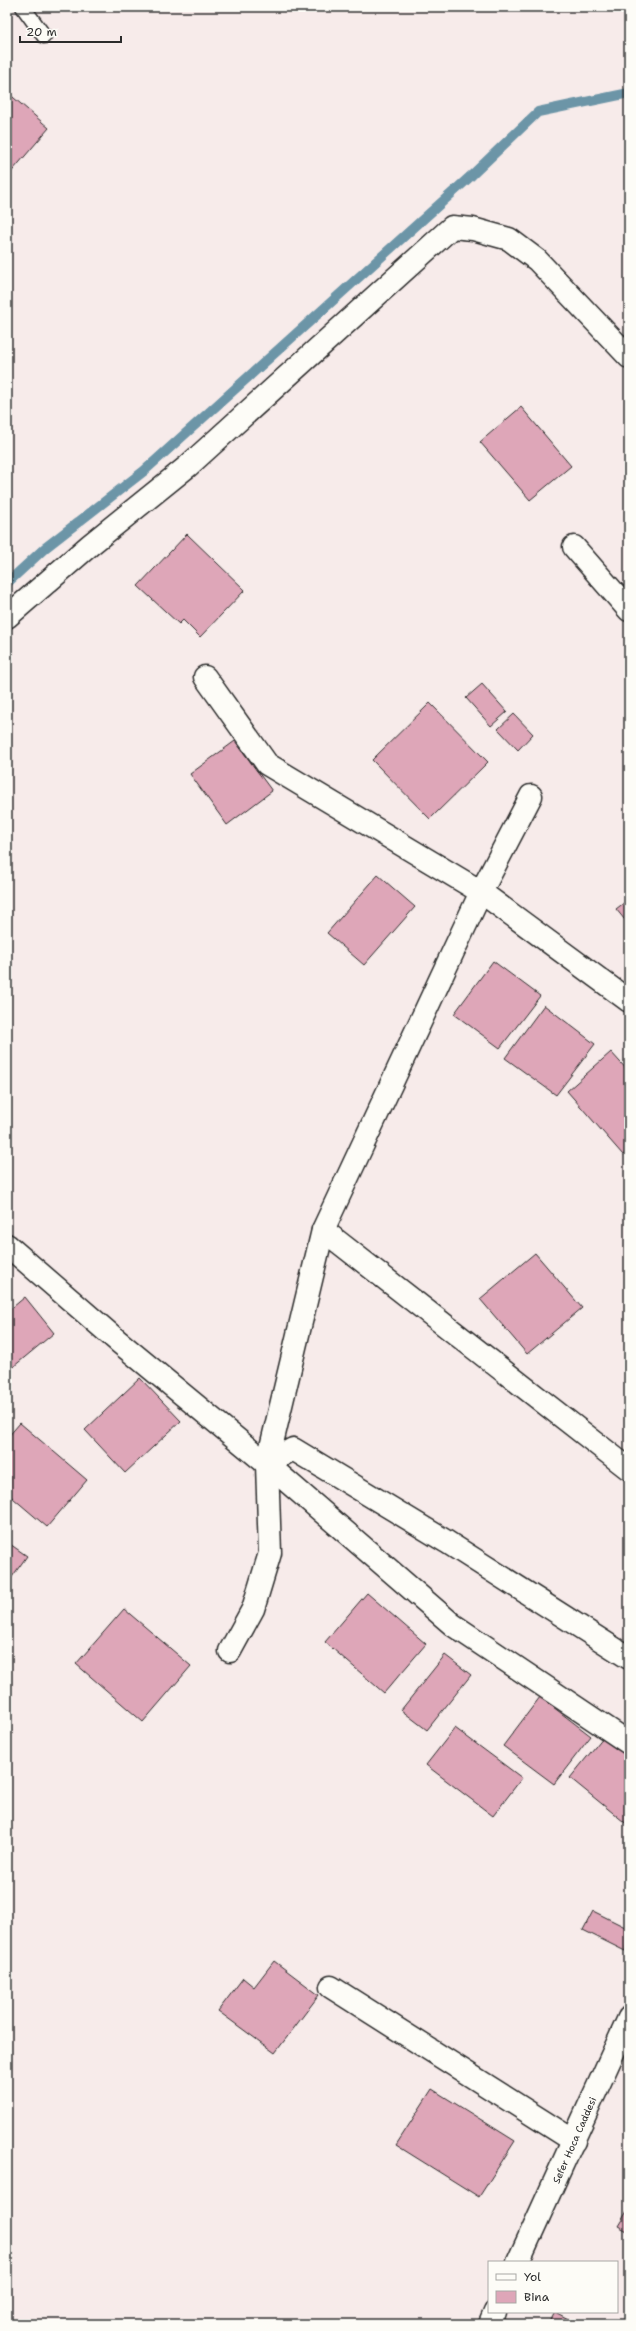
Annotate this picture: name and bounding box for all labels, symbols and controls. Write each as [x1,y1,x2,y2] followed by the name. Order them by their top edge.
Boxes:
[20,18,121,44] scale bar
[26,24,57,40] text: 20 m
[550,2095,599,2185] street label: Sefer Hoca Caddesi
[488,2261,618,2313] legend
[524,2269,541,2285] text: Yol
[524,2289,550,2305] text: Bina

